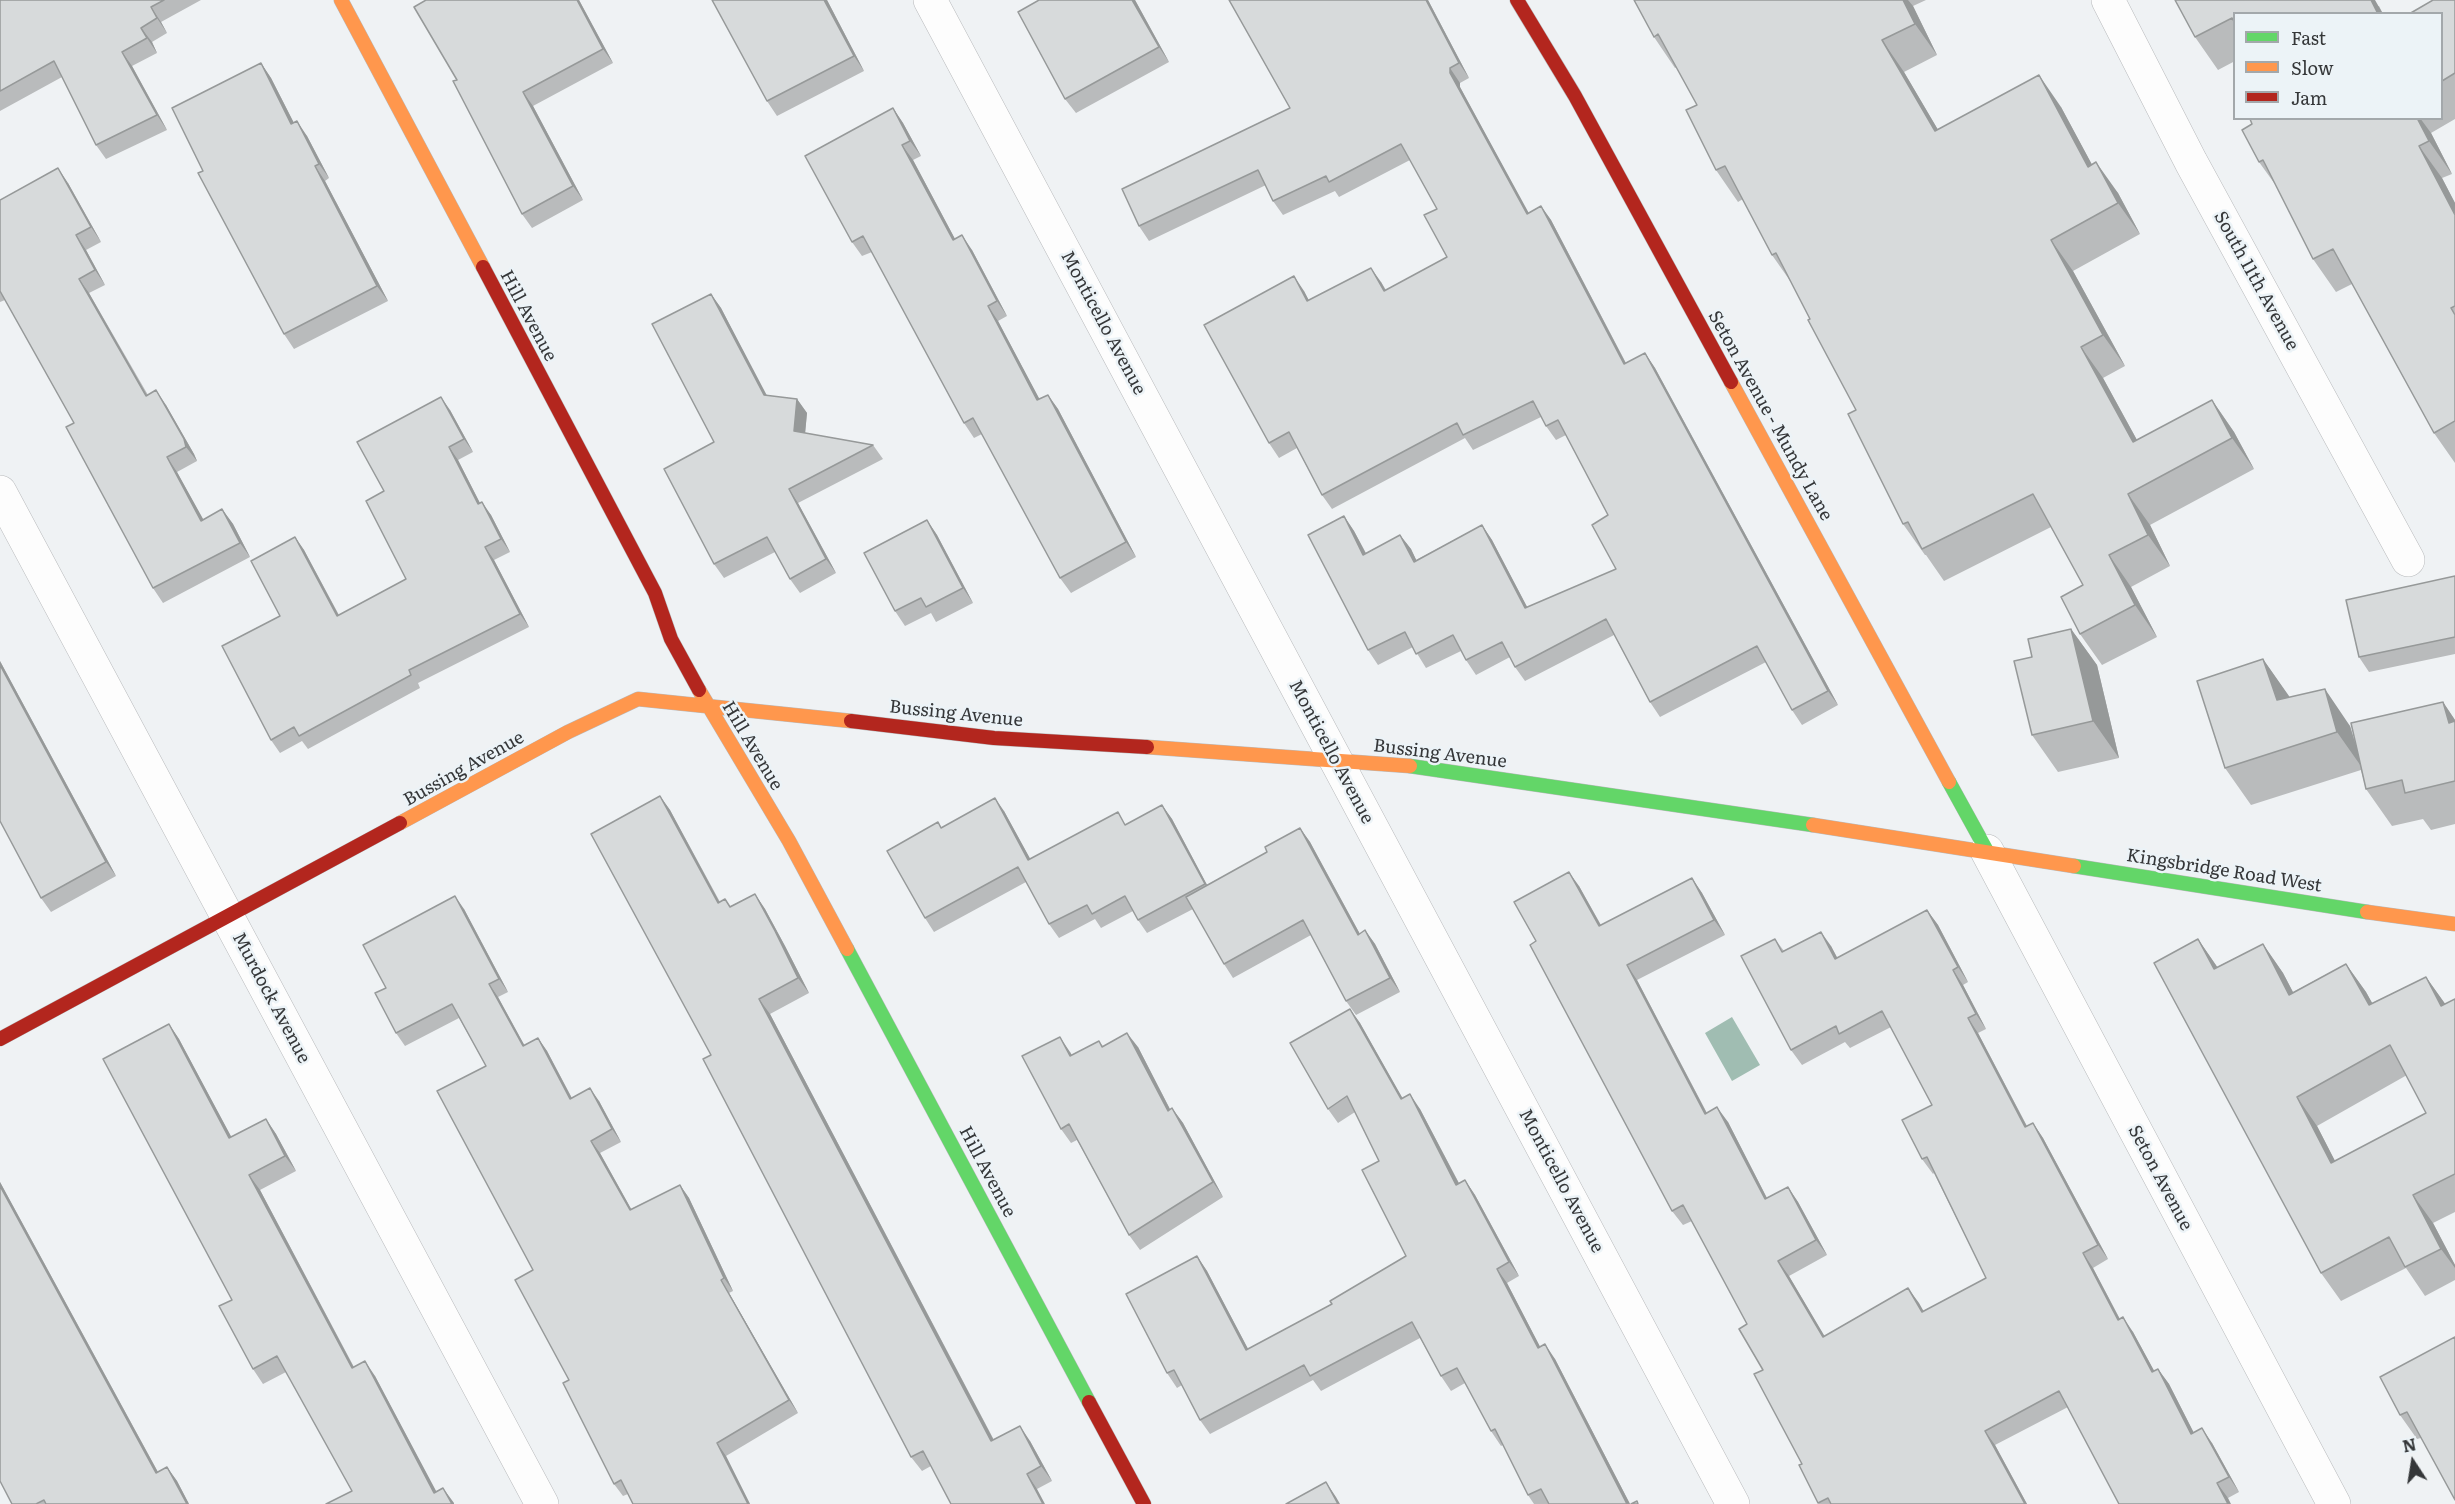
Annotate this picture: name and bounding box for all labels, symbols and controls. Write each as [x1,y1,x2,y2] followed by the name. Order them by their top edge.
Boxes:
[2233,12,2443,120] legend
[2291,24,2326,51] text: Fast
[2291,54,2333,81] text: Slow
[2291,84,2327,111] text: Jam
[2209,208,2303,354] street label: South 11th Avenue
[1056,247,1150,399] street label: Monticello Avenue
[495,267,561,365] street label: Hill Avenue
[1703,307,1837,525] street label: Seton Avenue - Mundy Lane
[1284,676,1378,828] street label: Monticello Avenue
[888,696,1024,732] street label: Bussing Avenue
[717,698,787,794] street label: Hill Avenue
[400,727,528,811] street label: Bussing Avenue
[1372,735,1508,773] street label: Bussing Avenue
[2125,845,2323,897] street label: Kingsbridge Road West
[227,929,315,1067] street label: Murdock Avenue
[1514,1105,1608,1257] street label: Monticello Avenue
[2123,1122,2197,1234] street label: Seton Avenue
[954,1123,1020,1221] street label: Hill Avenue
[2400,1431,2418,1458] text: N
[2383,1432,2443,1492] north arrow

